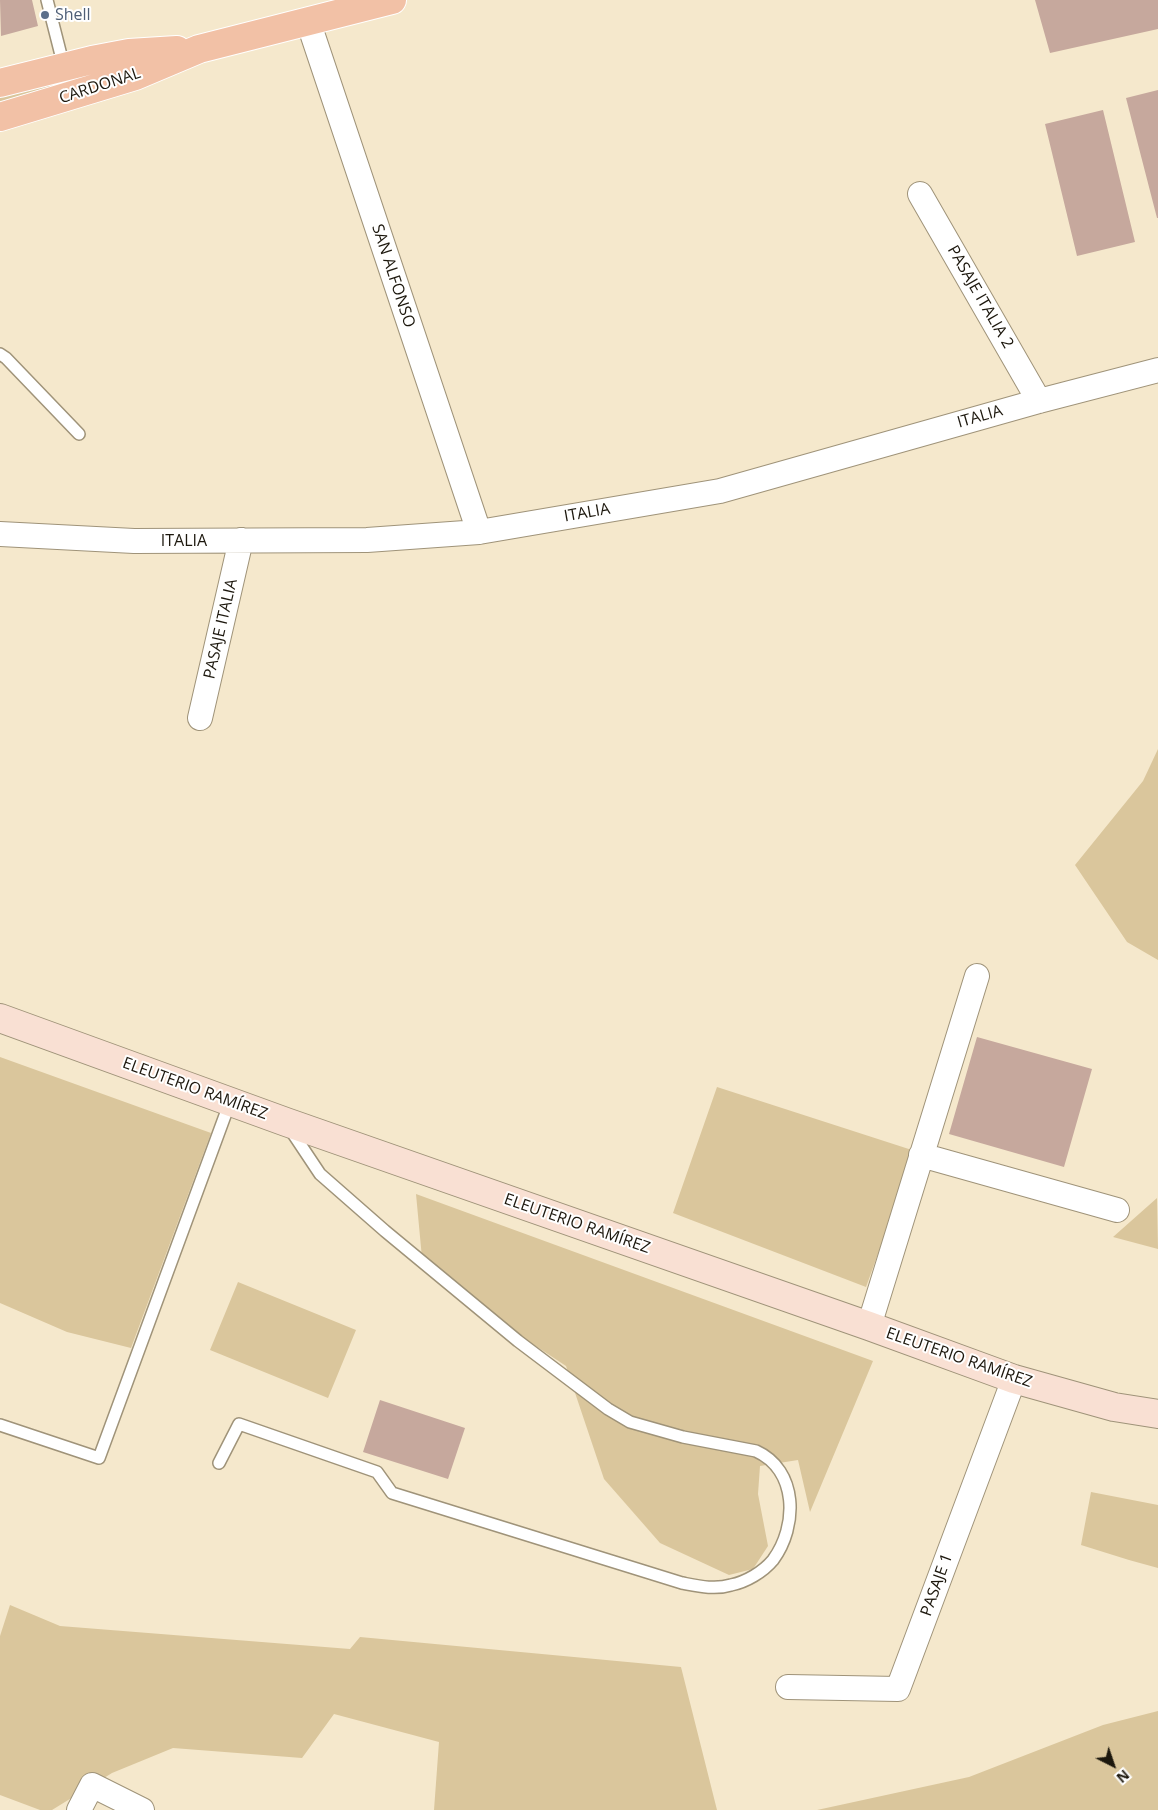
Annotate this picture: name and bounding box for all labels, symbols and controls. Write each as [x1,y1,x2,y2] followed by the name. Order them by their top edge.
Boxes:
[55,5,91,25] place label: Shell
[39,9,51,21] marker: Shell
[57,64,143,108] street label: CARDONAL
[367,222,419,330] street label: SAN ALFONSO
[943,242,1017,352] street label: PASAJE ITALIA 2
[955,401,1005,433] street label: ITALIA
[563,500,611,526] street label: ITALIA
[161,531,207,551] street label: ITALIA
[200,577,242,681] street label: PASAJE ITALIA
[120,1054,270,1124] street label: ELEUTERIO RAMÍREZ
[501,1190,653,1258] street label: ELEUTERIO RAMÍREZ
[883,1324,1035,1392] street label: ELEUTERIO RAMÍREZ
[917,1551,957,1619] street label: PASAJE 1
[1088,1740,1138,1790] north arrow
[1113,1766,1134,1788] text: N

